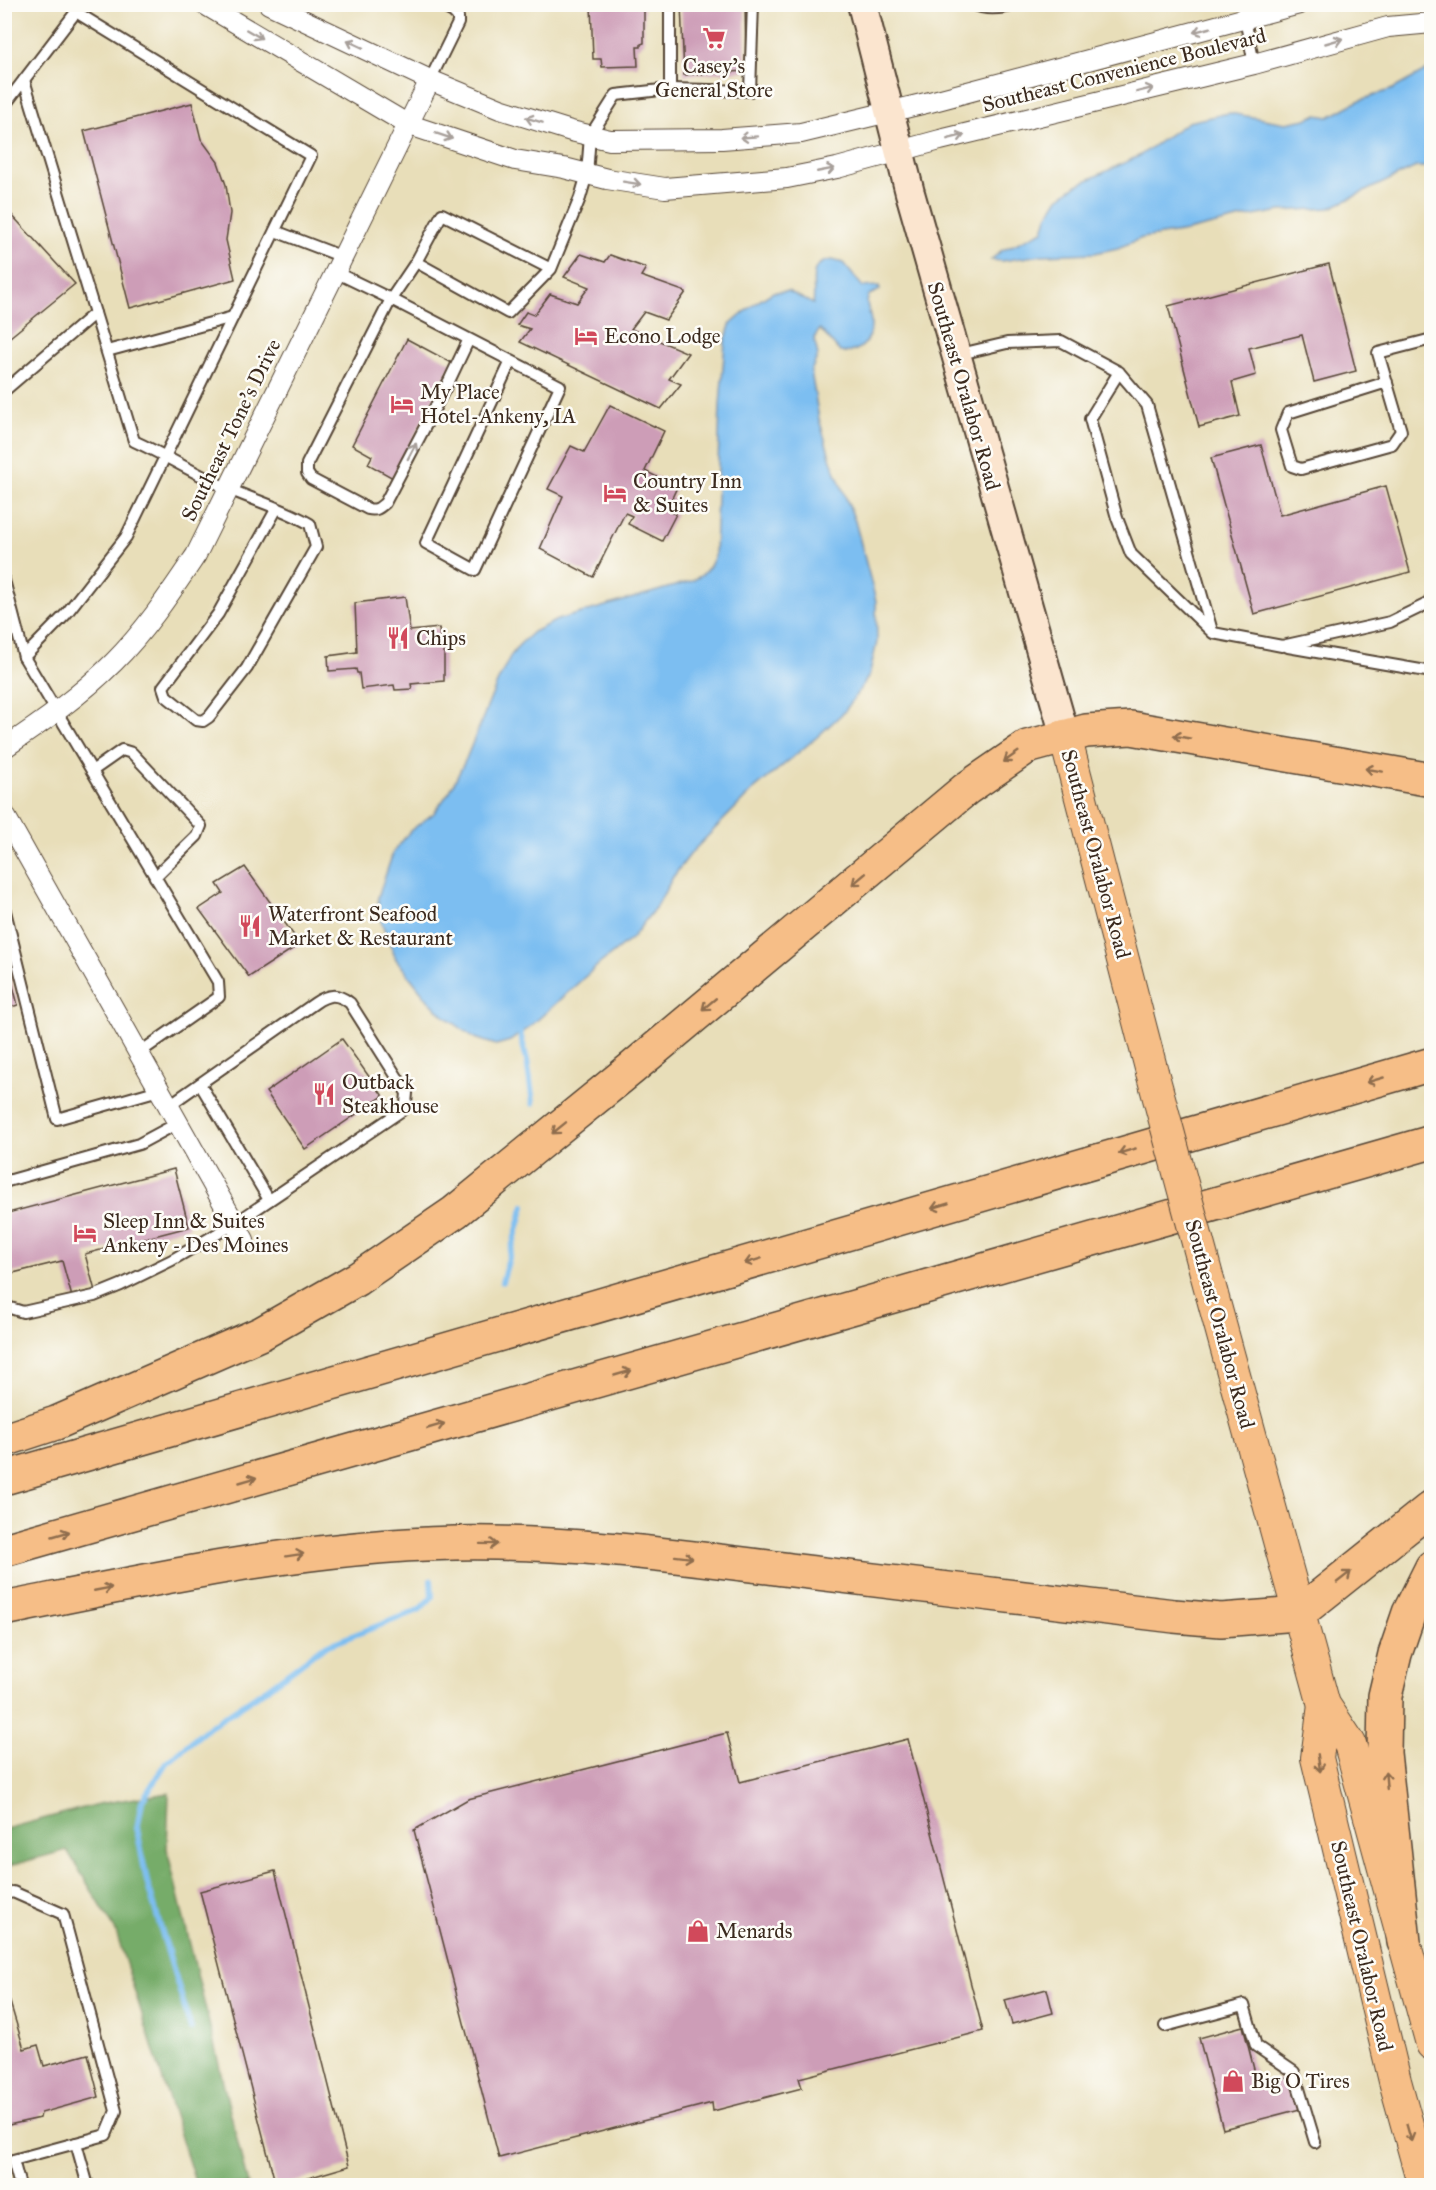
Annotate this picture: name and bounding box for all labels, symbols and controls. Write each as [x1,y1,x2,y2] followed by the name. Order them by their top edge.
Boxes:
[979,22,1269,118] street label: Southeast Convenience Boulevard
[701,25,727,51] supermarket icon: Casey's General Store
[1193,25,1212,37] one-way arrow
[245,28,262,40] one-way arrow
[1324,35,1343,47] one-way arrow
[346,37,364,49] one-way arrow
[655,53,773,103] place label: Casey's General Store
[1136,84,1155,96] one-way arrow
[525,113,544,124] one-way arrow
[946,130,965,142] one-way arrow
[434,131,453,142] one-way arrow
[739,131,759,142] one-way arrow
[816,164,835,175] one-way arrow
[622,178,642,189] one-way arrow
[922,279,1006,494] street label: Southeast Oralabor Road
[573,323,599,349] hotel icon: Econo Lodge
[604,323,721,349] place label: Econo Lodge
[176,334,287,525] street label: Southeast Tone's Drive
[420,379,576,429] place label: My Place Hotel-Ankeny, IA
[389,391,415,417] hotel icon: My Place Hotel-Ankeny, IA
[406,443,418,460] one-way arrow
[633,468,742,518] place label: Country Inn & Suites
[602,480,628,506] hotel icon: Country Inn & Suites
[385,625,411,651] restaurant icon: Chips
[416,625,466,651] place label: Chips
[1172,731,1192,742] one-way arrow
[1056,747,1137,962] street label: Southeast Oralabor Road
[1004,751,1020,763] one-way arrow
[1364,764,1384,775] one-way arrow
[851,872,867,885] one-way arrow
[268,901,453,951] place label: Waterfront Seafood Market & Restaurant
[237,913,263,939] restaurant icon: Waterfront Seafood Market & Restaurant
[701,997,717,1010] one-way arrow
[342,1069,439,1119] place label: Outback Steakhouse
[1366,1075,1385,1086] one-way arrow
[311,1081,337,1107] restaurant icon: Outback Steakhouse
[551,1121,567,1134] one-way arrow
[1118,1146,1137,1157] one-way arrow
[931,1201,950,1212] one-way arrow
[102,1208,289,1258] place label: Sleep Inn & Suites Ankeny - Des Moines
[1180,1217,1261,1432] street label: Southeast Oralabor Road
[72,1220,98,1246] hotel icon: Sleep Inn & Suites Ankeny - Des Moines
[744,1256,763,1267] one-way arrow
[613,1367,632,1378] one-way arrow
[426,1420,445,1431] one-way arrow
[238,1474,257,1485] one-way arrow
[51,1528,70,1539] one-way arrow
[479,1538,499,1550] one-way arrow
[284,1549,304,1560] one-way arrow
[673,1552,693,1563] one-way arrow
[1335,1571,1351,1584] one-way arrow
[93,1583,112,1595] one-way arrow
[1314,1752,1325,1772] one-way arrow
[1381,1770,1392,1790] one-way arrow
[1325,1838,1399,2054] street label: Southeast Oralabor Road
[685,1918,711,1944] shop icon: Menards
[716,1918,792,1944] place label: Menards
[1220,2068,1246,2094] shop icon: Big O Tires
[1251,2068,1350,2094] place label: Big O Tires
[1404,2123,1415,2142] one-way arrow

